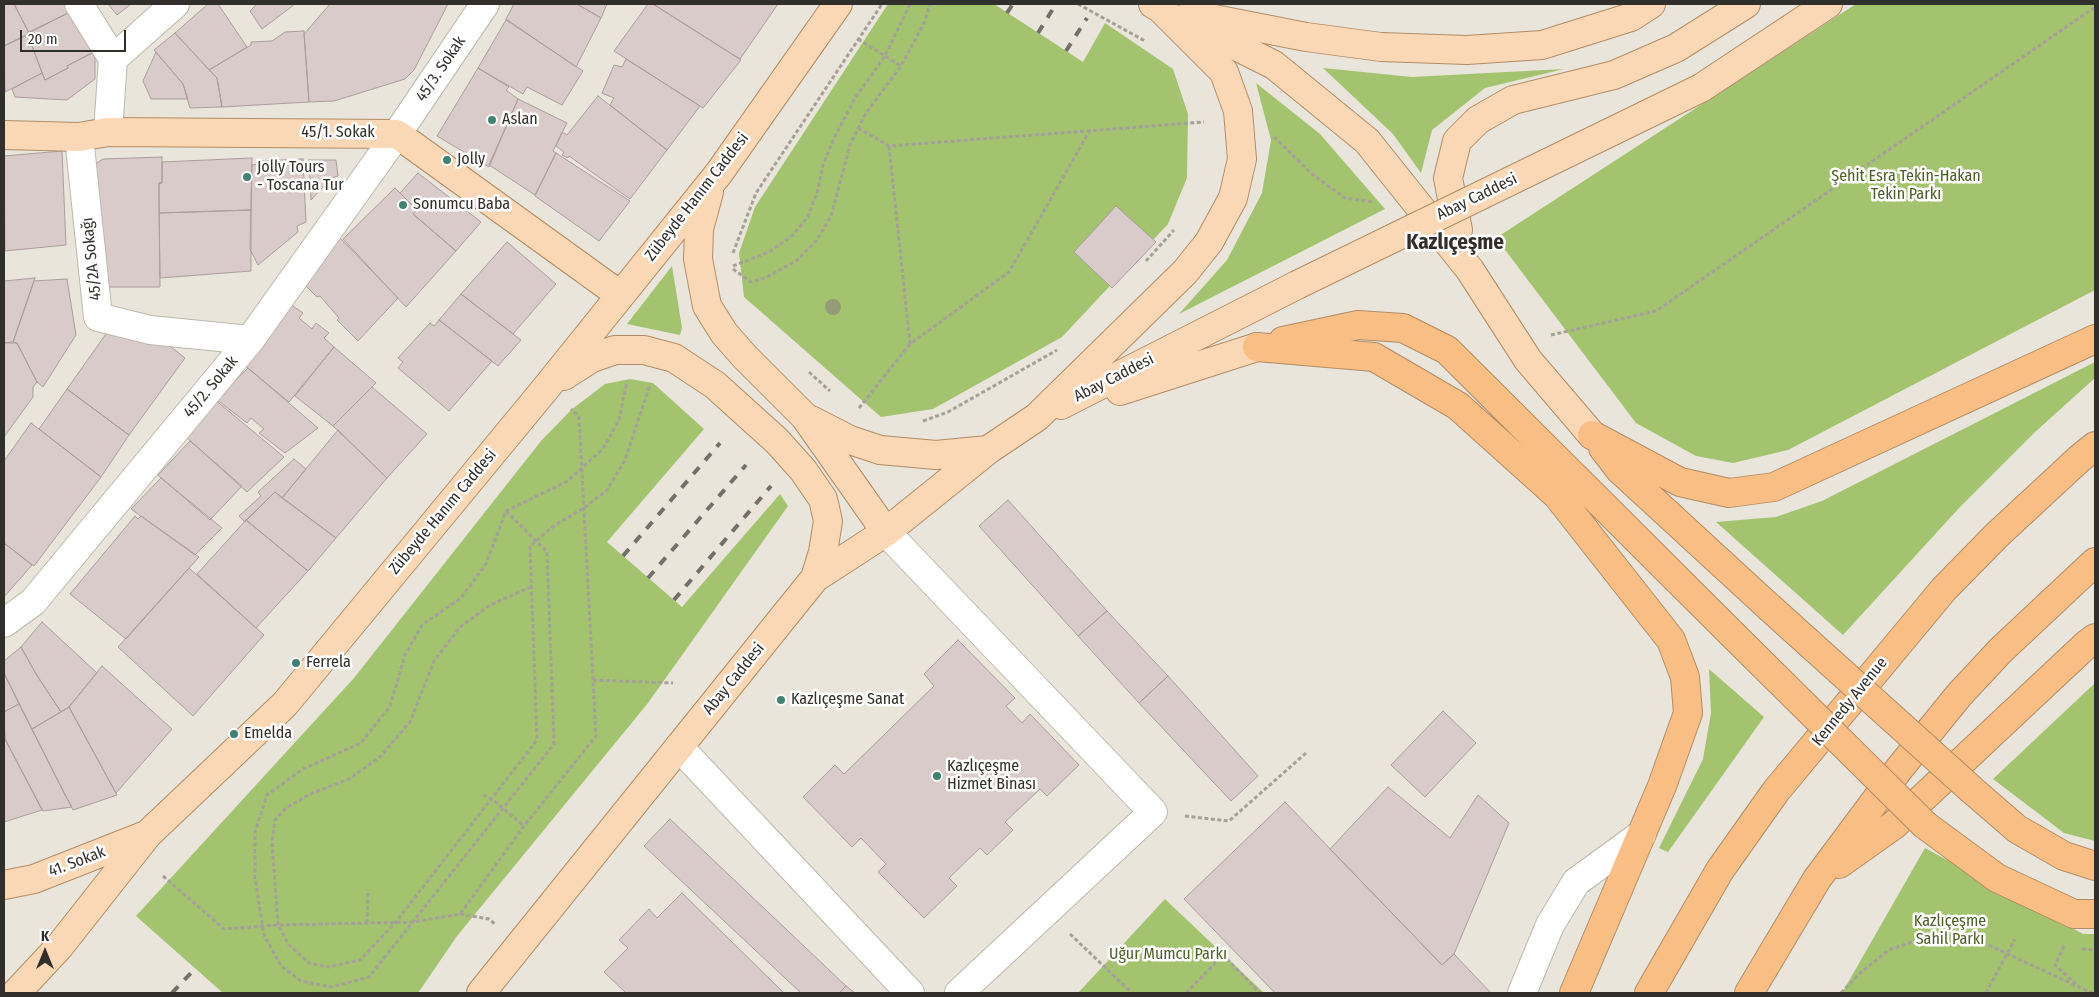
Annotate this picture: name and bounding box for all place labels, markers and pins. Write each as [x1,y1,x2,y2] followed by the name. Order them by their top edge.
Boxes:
[502,110,538,130] place label: Aslan
[486,114,498,126] marker: Aslan
[457,150,485,170] place label: Jolly
[441,154,453,166] marker: Jolly
[257,158,344,196] place label: Jolly Tours - Toscana Tur
[241,171,253,183] marker: Jolly Tours - Toscana Tur
[413,195,510,215] place label: Sonumcu Baba
[397,199,409,211] marker: Sonumcu Baba
[306,653,351,673] place label: Ferrela
[290,657,302,669] marker: Ferrela
[791,690,904,710] place label: Kazlıçeşme Sanat
[775,694,787,706] marker: Kazlıçeşme Sanat
[244,724,292,744] place label: Emelda
[228,728,240,740] marker: Emelda
[947,757,1036,795] place label: Kazlıçeşme Hizmet Binası
[931,770,943,782] marker: Kazlıçeşme Hizmet Binası

